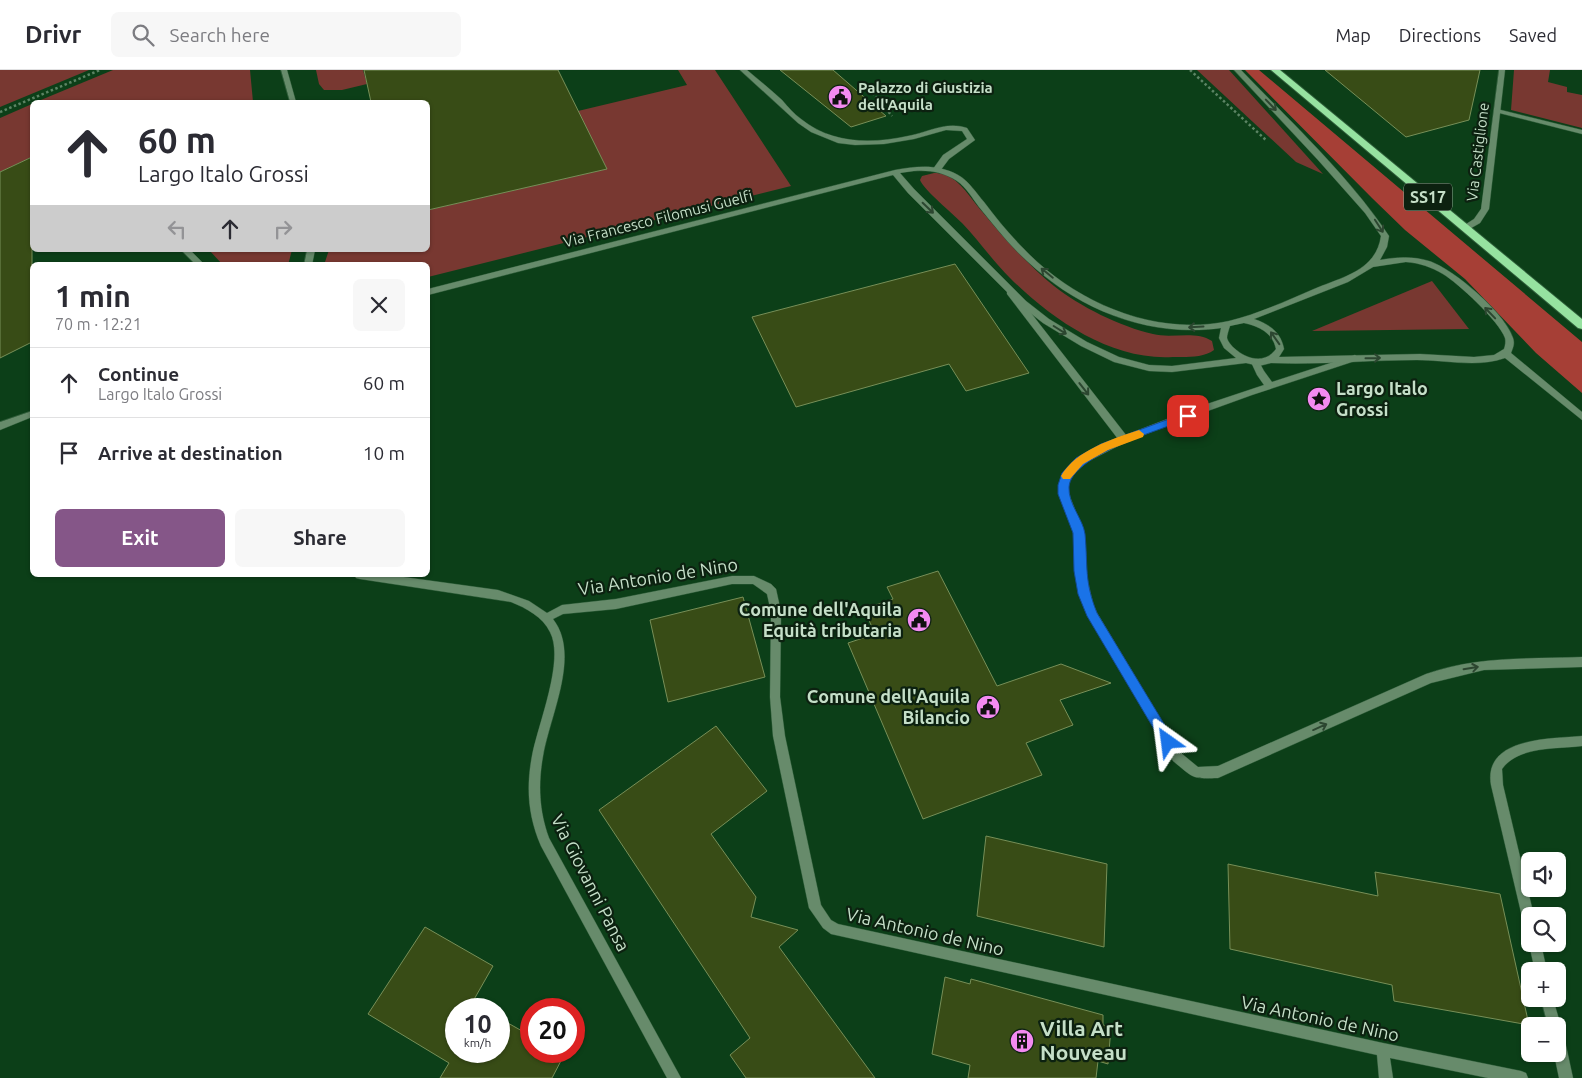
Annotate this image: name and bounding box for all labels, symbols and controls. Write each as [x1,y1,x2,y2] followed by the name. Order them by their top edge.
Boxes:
[111,12,461,57] search box
[25,21,81,48] text: Drivr
[129,21,157,49] icon: search
[169,24,270,46] text: Search here
[1335,25,1371,45] text: Map
[1399,25,1481,45] text: Directions
[1509,25,1557,45] text: Saved
[858,79,993,113] place label: Palazzo di Giustizia dell'Aquila
[827,84,853,110] public building icon: Palazzo di Giustizia dell'Aquila
[1265,99,1277,111] one-way arrow
[1463,101,1492,202] street label: Via Castiglione
[55,120,120,185] icon: ahead
[138,120,216,160] text: 60 m
[138,161,309,186] text: Largo Italo Grossi
[1404,184,1452,210] road number: SS17
[561,187,754,250] street label: Via Francesco Filomusi Guelfi
[922,202,934,214] one-way arrow
[163,215,191,243] icon: left
[216,215,244,243] icon: ahead
[269,215,297,243] icon: right
[1374,219,1384,233] one-way arrow
[1040,268,1053,279] one-way arrow
[55,279,131,313] text: 1 min
[353,279,405,331] button: close
[1484,307,1496,320] one-way arrow
[55,315,142,333] text: 70 m · 12:21
[1188,322,1204,331] one-way arrow
[1053,325,1067,335] one-way arrow
[1270,331,1280,345] one-way arrow
[1365,353,1381,363] one-way arrow
[98,363,179,385] text: Continue
[55,369,83,397] icon: ahead
[363,372,405,394] text: 60 m
[1336,378,1428,419] place label: Largo Italo Grossi
[1079,382,1090,395] one-way arrow
[98,385,222,403] text: Largo Italo Grossi
[1306,386,1332,412] place icon: Largo Italo Grossi
[1167,395,1209,437] pin
[1174,402,1202,430] icon: arrive
[55,439,83,467] icon: arrive
[98,442,283,464] text: Arrive at destination
[363,442,405,464] text: 10 m
[55,509,225,567] button: Exit
[235,509,405,567] button: Share
[577,554,739,599] street label: Via Antonio de Nino
[739,599,902,640] place label: Comune dell'Aquila Equità tributaria
[906,607,932,633] public building icon: Comune dell'Aquila Equità tributaria
[1463,662,1479,672] one-way arrow
[807,686,970,727] place label: Comune dell'Aquila Bilancio
[975,694,1001,720] public building icon: Comune dell'Aquila Bilancio
[1141,715,1193,767] position arrow
[1312,721,1327,731] one-way arrow
[548,811,634,954] street label: Via Giovanni Pansa
[1521,852,1566,1062] map controls
[1521,852,1566,897] button: sound
[844,903,1006,959] street label: Via Antonio de Nino
[1521,907,1566,952] button: search
[1521,962,1566,1007] button: +
[1239,991,1401,1045] street label: Via Antonio de Nino
[520,998,585,1063] speed limit sign: 20
[463,1010,492,1038] text: 10
[1040,1016,1127,1064] place label: Villa Art Nouveau
[1521,1017,1566,1062] button: −
[1009,1028,1035,1054] building icon: Villa Art Nouveau
[464,1036,491,1049] text: km/h

